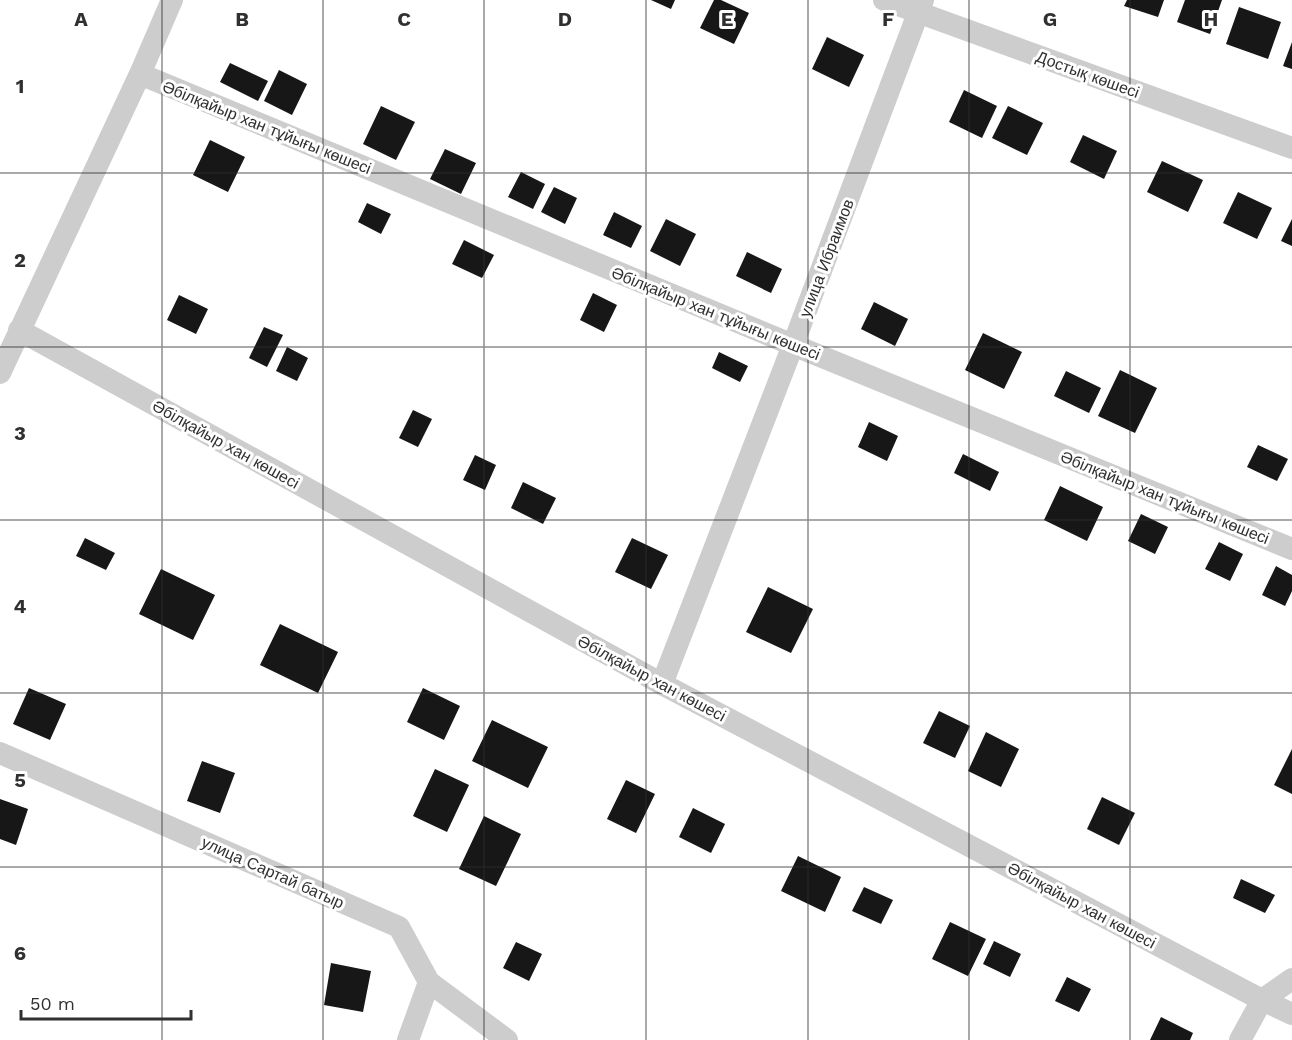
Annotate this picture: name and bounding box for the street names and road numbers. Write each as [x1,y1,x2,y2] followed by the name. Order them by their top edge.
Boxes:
[1034,47,1142,102] street label: Достық көшесі
[160,77,374,178] street label: Әбілқайыр хан тұйығы көшесі
[795,196,858,320] street label: улица Ибраимов
[609,263,823,364] street label: Әбілқайыр хан тұйығы көшесі
[149,396,303,493] street label: Әбілқайыр хан көшесі
[1058,447,1272,548] street label: Әбілқайыр хан тұйығы көшесі
[574,631,729,726] street label: Әбілқайыр хан көшесі
[199,832,347,913] street label: улица Сартай батыр
[1004,858,1159,953] street label: Әбілқайыр хан көшесі

